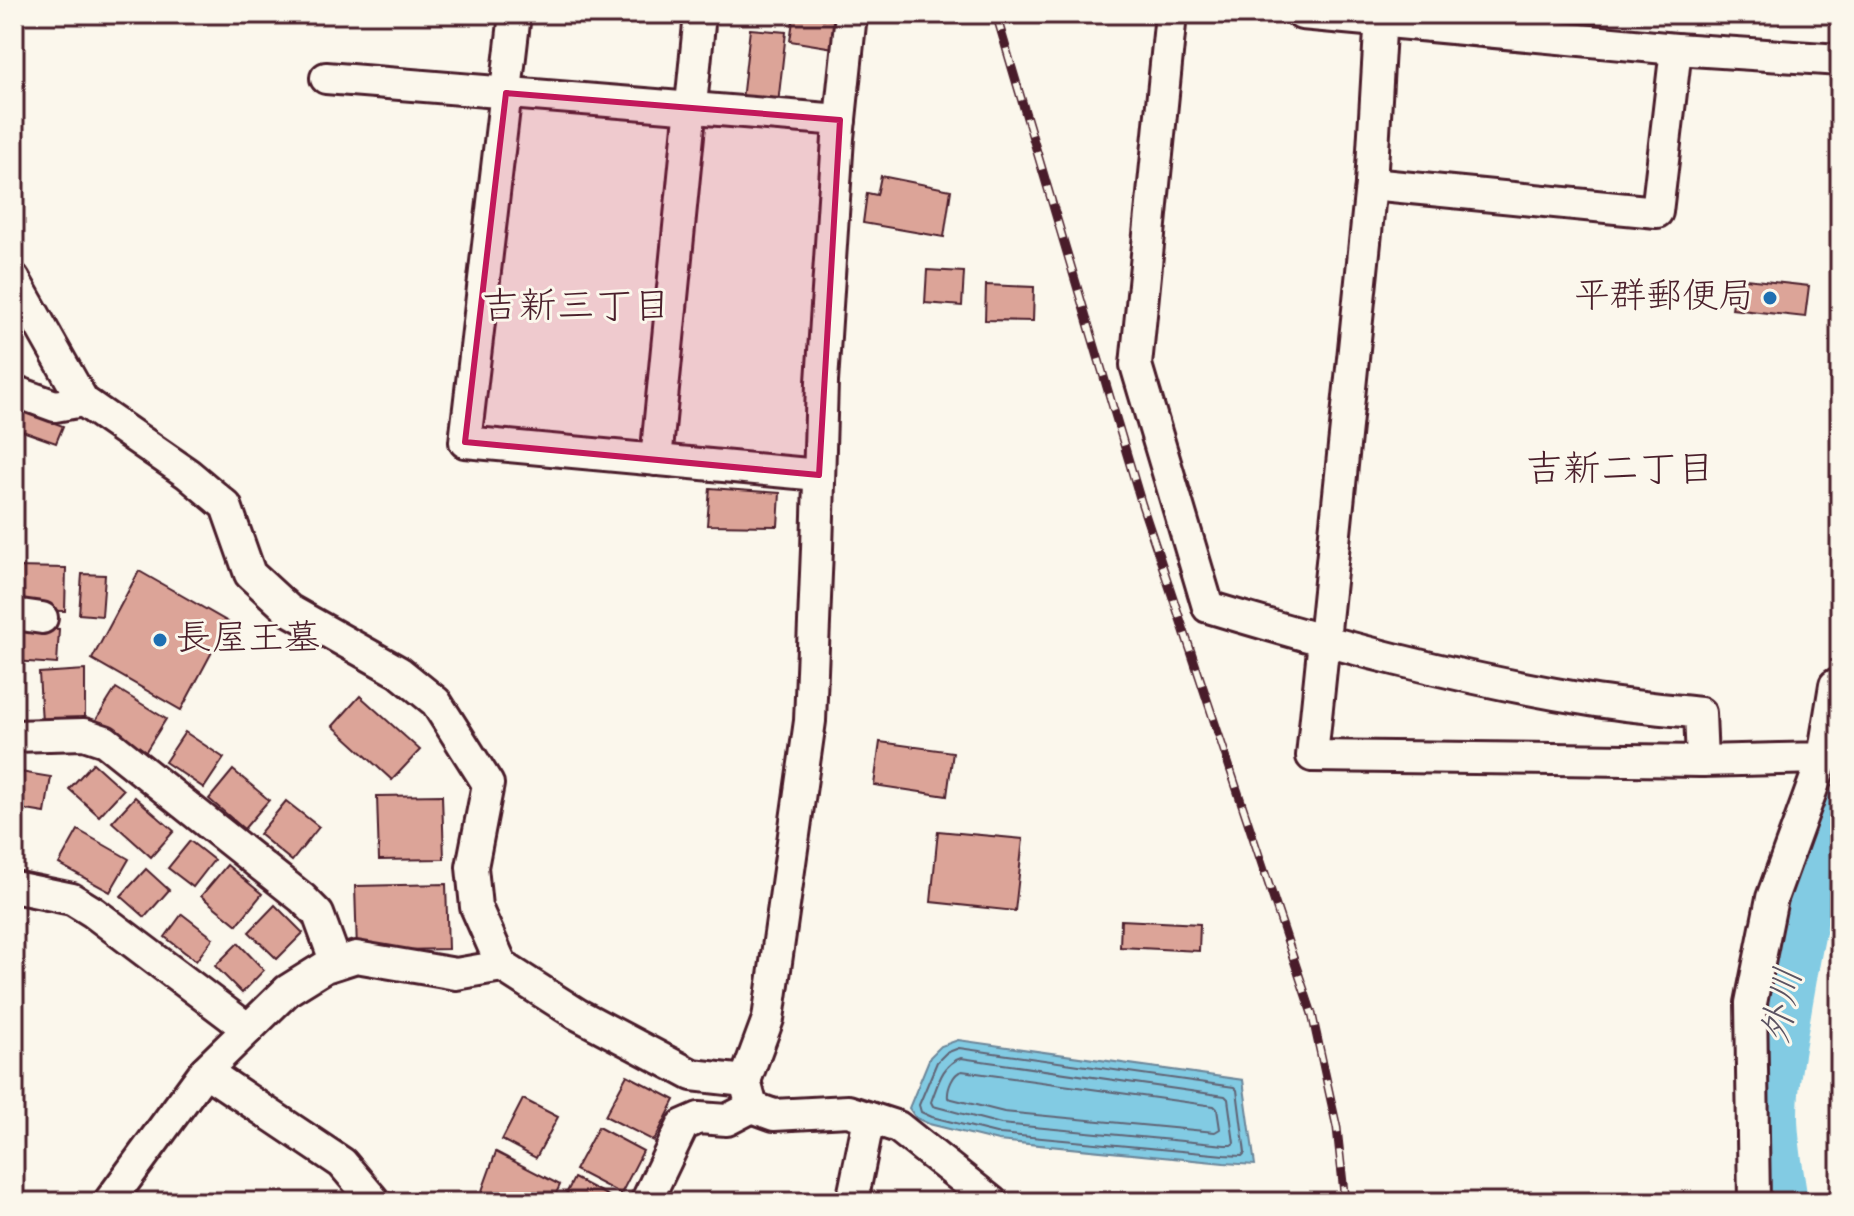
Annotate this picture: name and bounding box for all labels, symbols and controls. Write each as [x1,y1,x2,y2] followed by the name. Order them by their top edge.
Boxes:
[1574,272,1754,325] place label: 平群郵便局
[481,281,671,337] district label: 吉新三丁目
[1761,289,1779,307] marker: 平群郵便局
[1525,444,1715,500] district label: 吉新二丁目
[176,614,320,667] place label: 長屋王墓
[151,631,169,649] marker: 長屋王墓
[1750,963,1820,1049] water label: 外川

